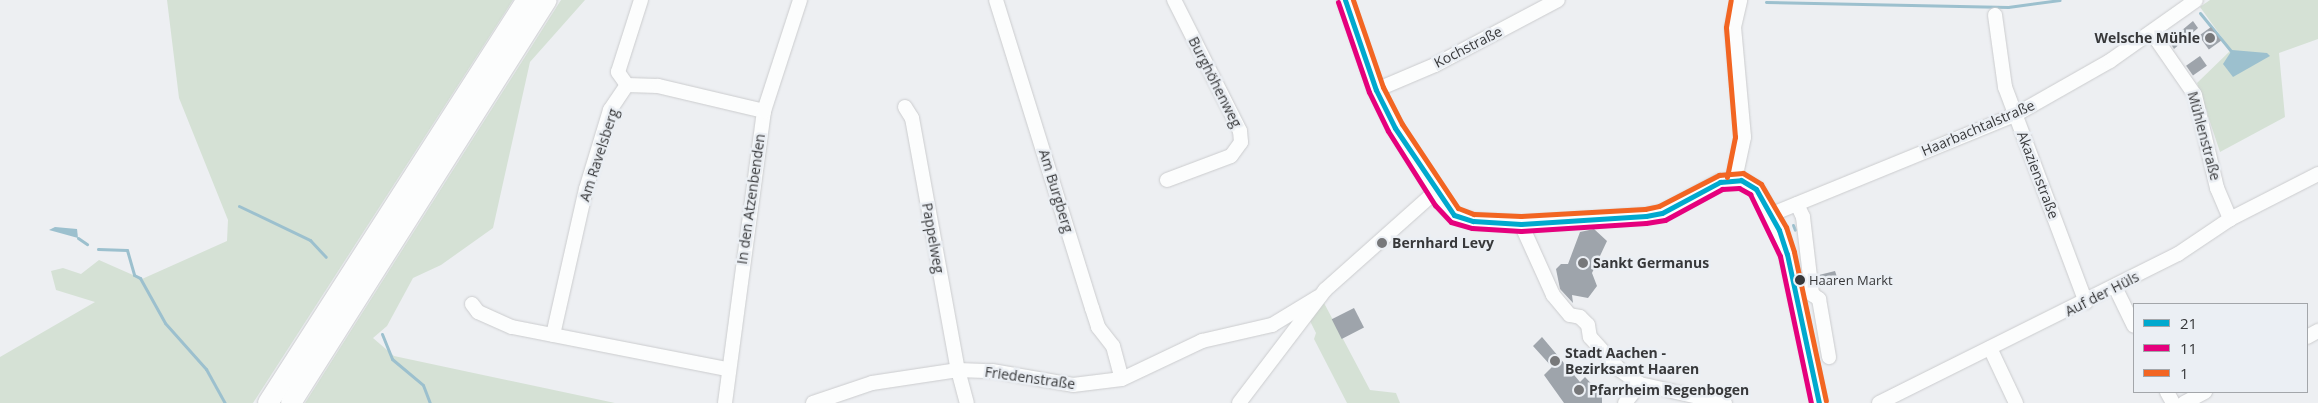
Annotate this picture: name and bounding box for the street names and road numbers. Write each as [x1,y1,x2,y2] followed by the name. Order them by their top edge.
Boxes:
[1431,23,1505,71] street label: Kochstraße
[1185,34,1245,130] street label: Burghöhenweg
[2184,90,2224,182] street label: Mühlenstraße
[1919,97,2037,159] street label: Haarbachtalstraße
[576,106,622,204] street label: Am Ravelsberg
[2014,129,2062,221] street label: Akazienstraße
[734,133,768,265] street label: In den Atzenbenden
[1035,147,1077,235] street label: Am Burgberg
[919,202,947,274] street label: Pappelweg
[2062,268,2142,320] street label: Auf der Hüls
[984,363,1076,393] street label: Friedenstraße

